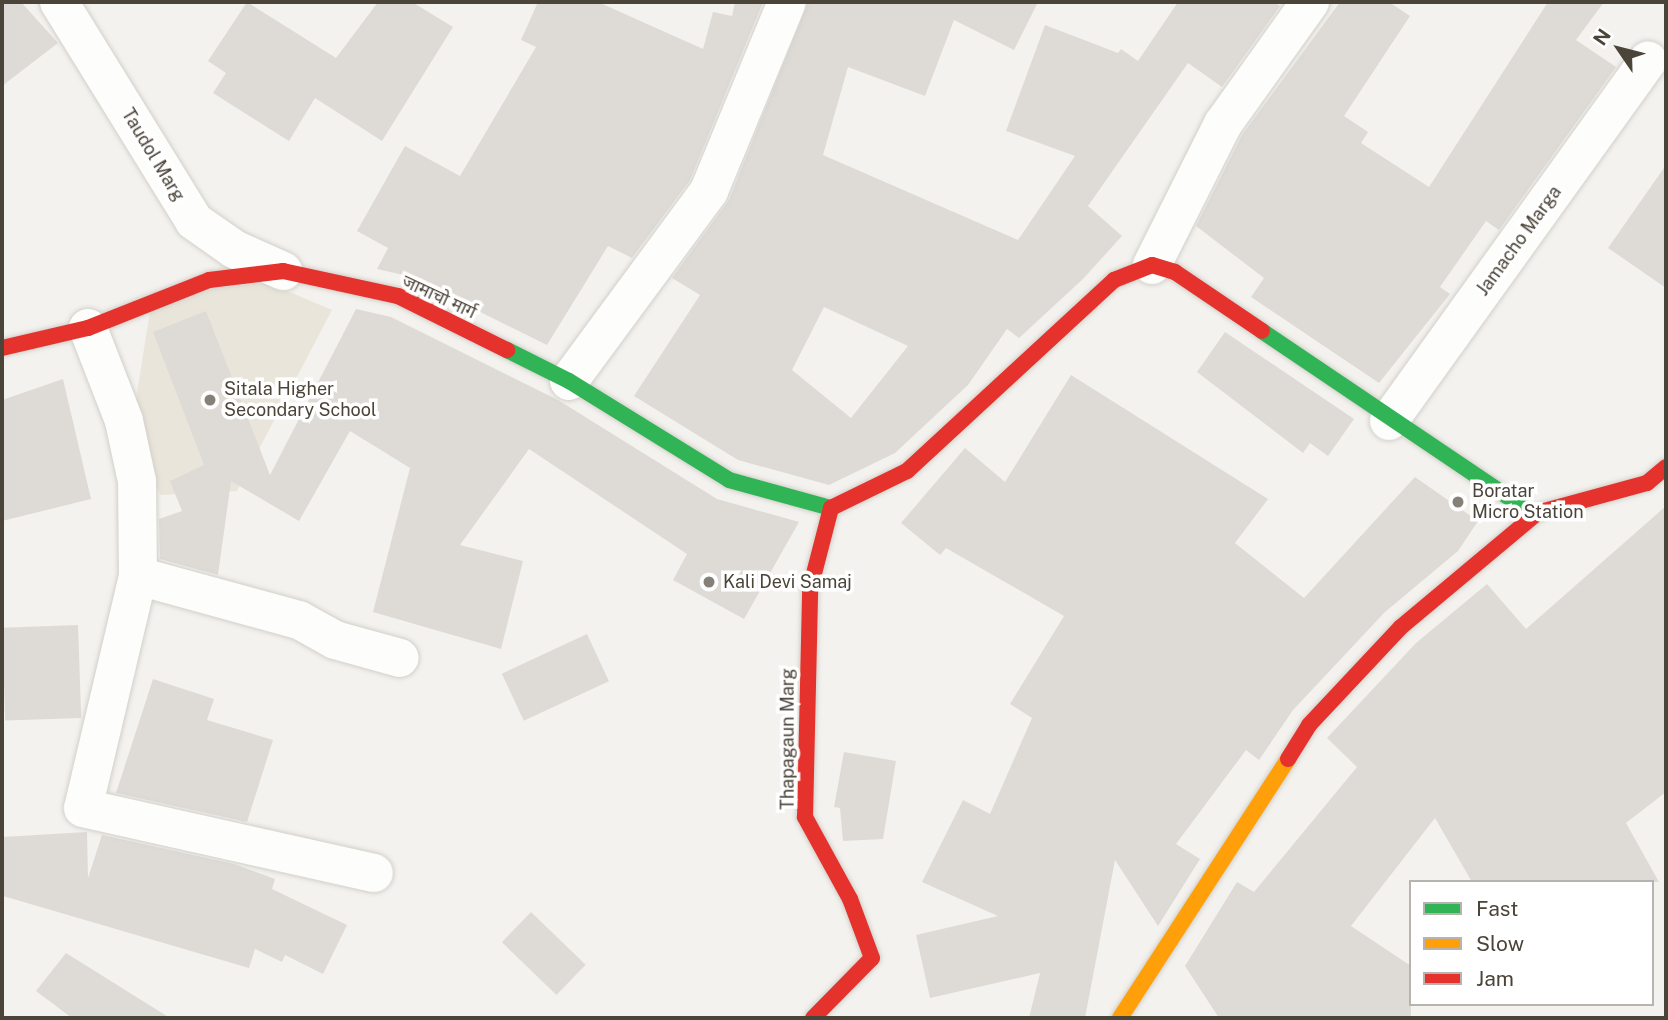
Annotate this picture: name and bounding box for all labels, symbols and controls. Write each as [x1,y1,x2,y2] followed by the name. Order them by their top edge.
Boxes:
[1584,14,1654,84] north arrow
[1589,25,1615,49] text: N
[117,105,189,205] street label: Taudol Marg
[1472,182,1566,300] street label: Jamacho Marga
[398,270,480,324] street label: जामाचो मार्ग
[224,379,376,422] place label: Sitala Higher Secondary School
[202,392,218,408] marker: Sitala Higher Secondary School
[1472,481,1584,524] place label: Boratar Micro Station
[1450,494,1466,510] marker: Boratar Micro Station
[723,571,852,593] place label: Kali Devi Samaj
[701,574,717,590] marker: Kali Devi Samaj
[777,668,799,810] street label: Thapagaun Marg
[1409,880,1654,1006] legend
[1476,896,1518,921] text: Fast
[1476,931,1524,956] text: Slow
[1476,966,1514,991] text: Jam

